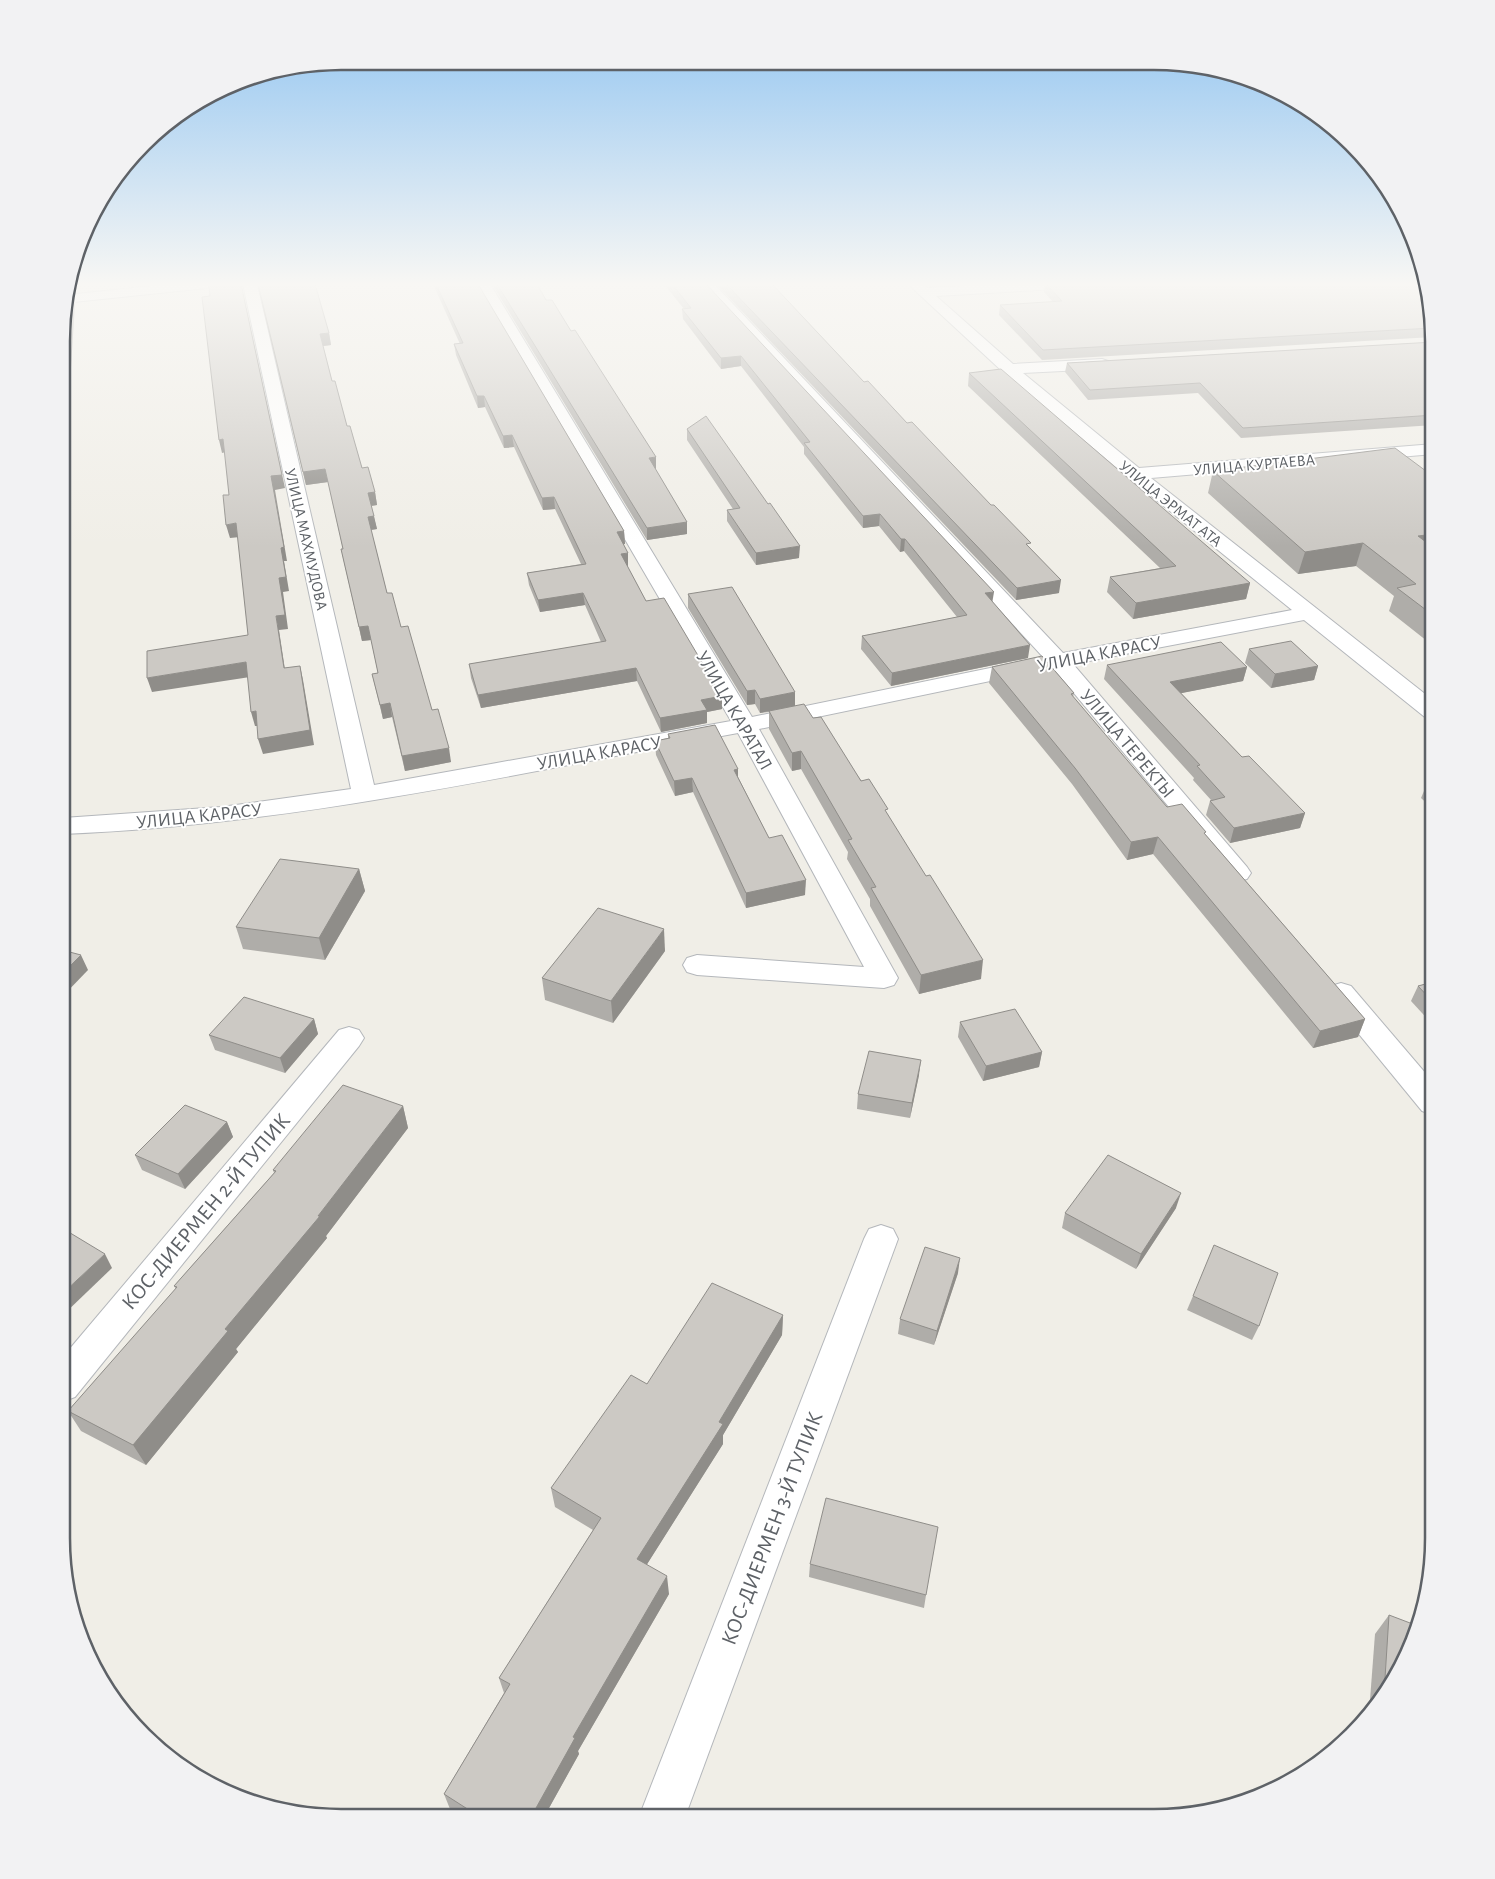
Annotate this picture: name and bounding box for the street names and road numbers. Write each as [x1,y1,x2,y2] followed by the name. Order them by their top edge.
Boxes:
[1192,452,1316,478] street label: УЛИЦА КУРТАЕВА
[1116,458,1225,550] street label: УЛИЦА ЭРМАТ АТА
[282,467,330,612] street label: УЛИЦА МАХМУДОВА
[1036,633,1163,676] street label: УЛИЦА КАРАСУ
[692,648,775,774] street label: УЛИЦА КАРАТАЛ
[1076,686,1178,802] street label: УЛИЦА ТЕРЕКТЫ
[536,733,663,774] street label: УЛИЦА КАРАСУ
[136,800,263,833] street label: УЛИЦА КАРАСУ
[118,1109,294,1314] street label: КОС-ДИЕРМЕН 2-Й ТУПИК
[717,1409,827,1648] street label: КОС-ДИЕРМЕН 3-Й ТУПИК

